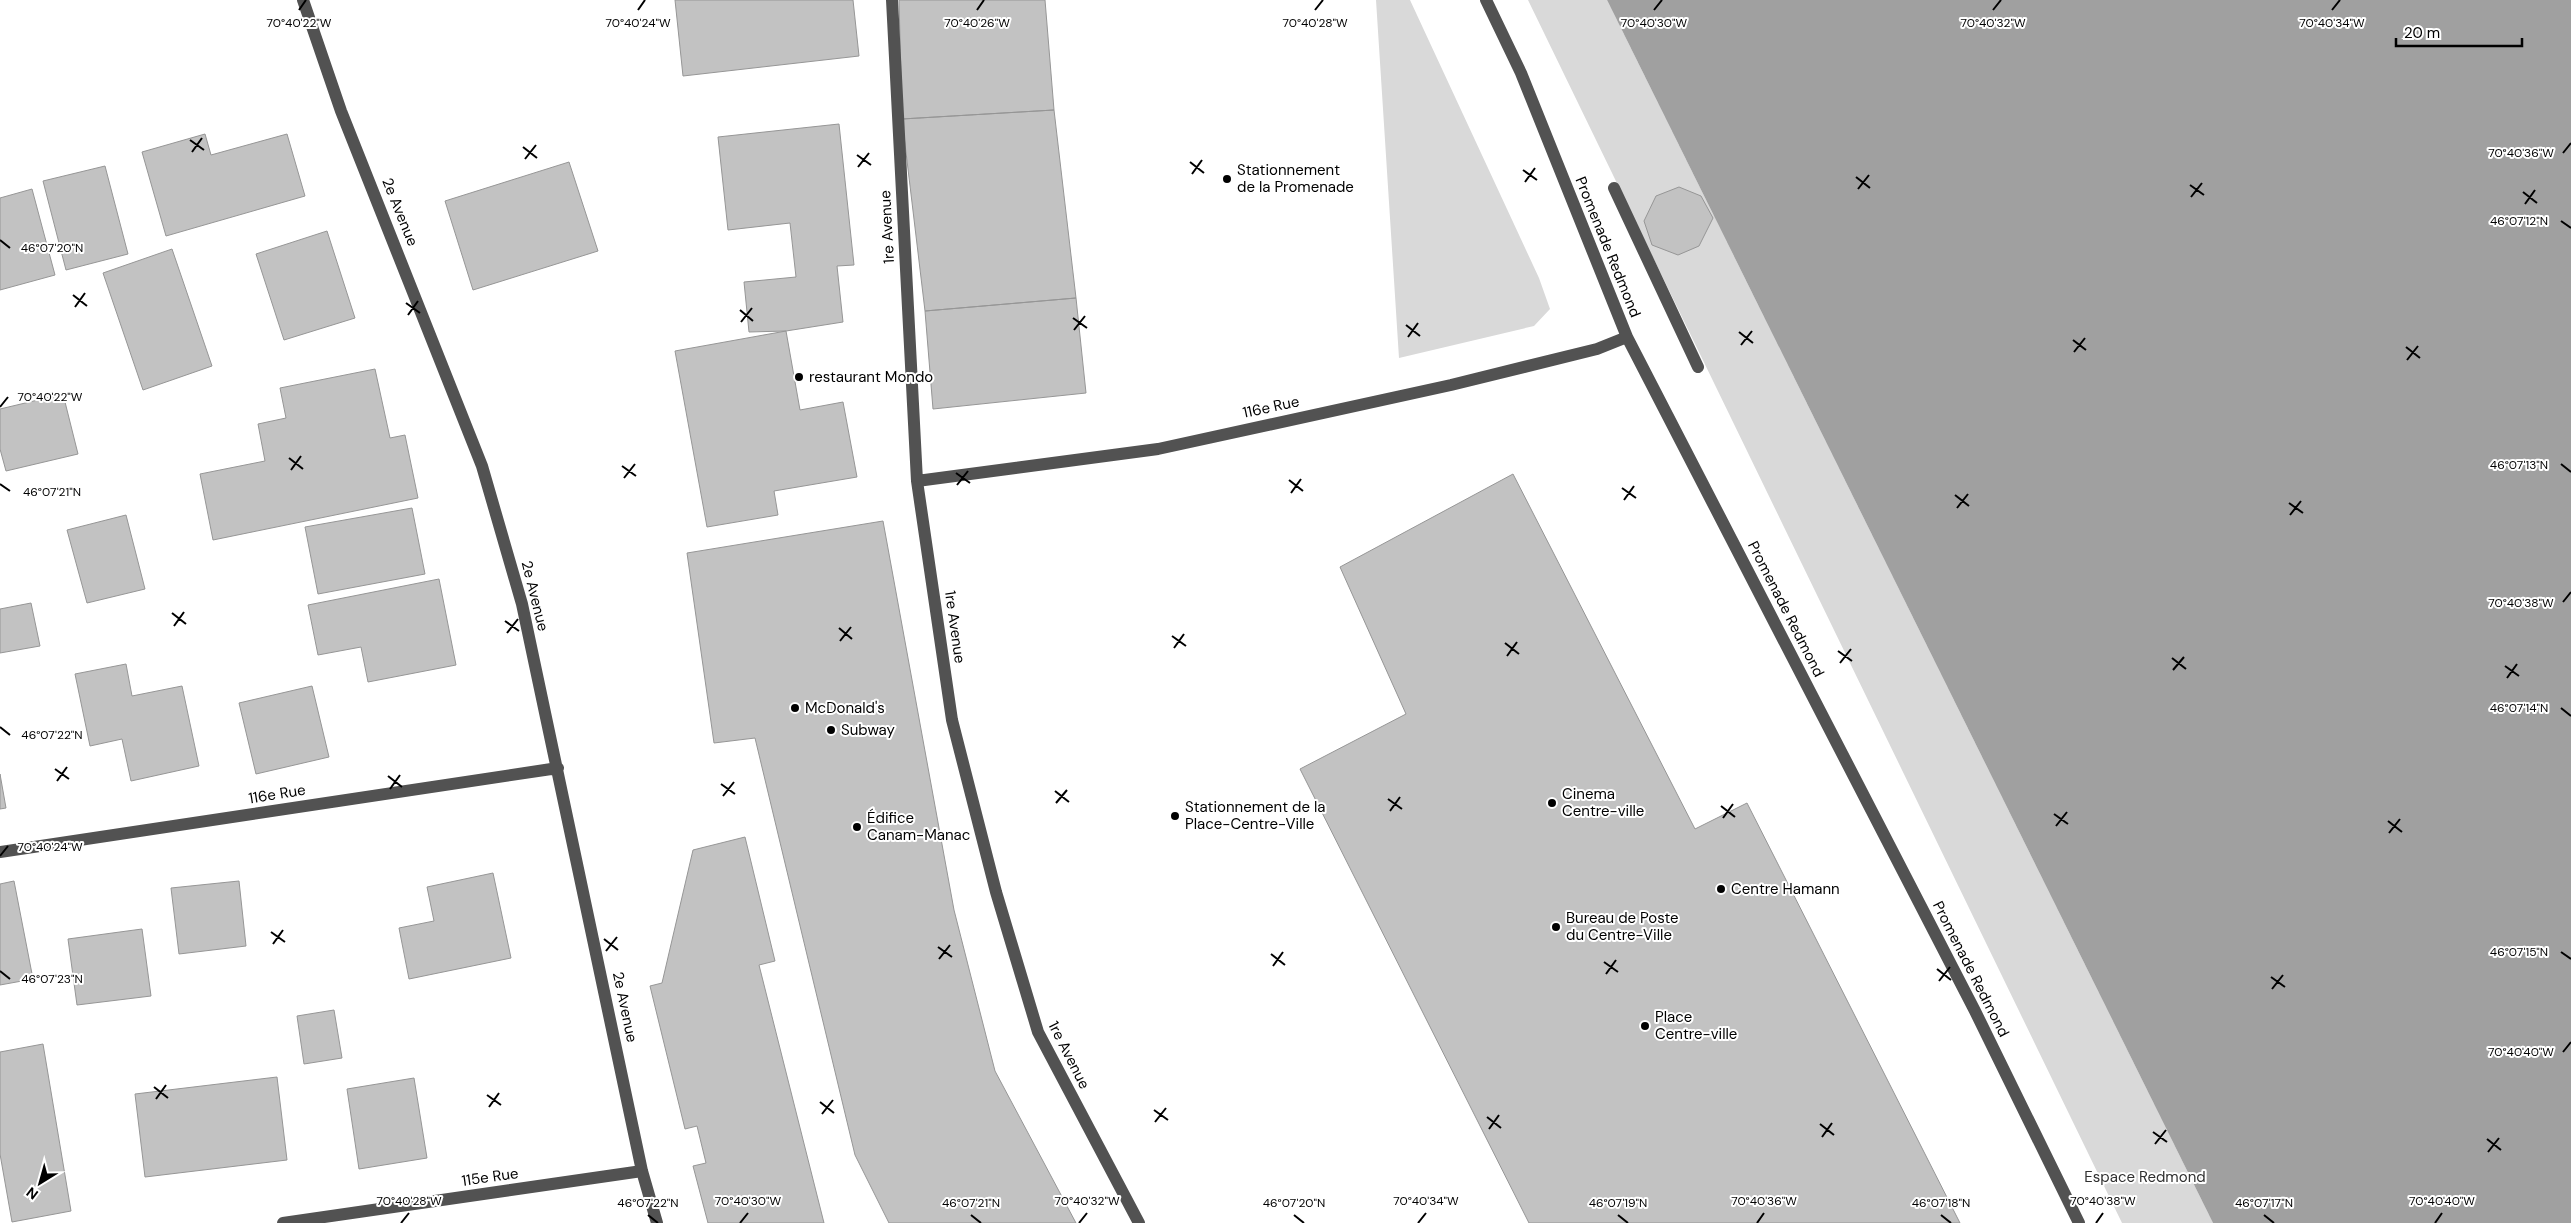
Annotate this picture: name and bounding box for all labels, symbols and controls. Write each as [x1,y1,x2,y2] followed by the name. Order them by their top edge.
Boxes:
[267,15,332,31] text: 70°40'22"W
[605,15,671,31] text: 70°40'24"W
[944,15,1010,31] text: 70°40'26"W
[1282,15,1348,31] text: 70°40'28"W
[1621,15,1688,31] text: 70°40'30"W
[1960,15,2026,31] text: 70°40'32"W
[2299,15,2365,31] text: 70°40'34"W
[2396,15,2522,47] scale bar
[2404,23,2440,43] text: 20 m
[2488,145,2554,161] text: 70°40'36"W
[1237,160,1354,197] place label: Stationnement de la Promenade
[1221,173,1233,185] marker: Stationnement de la Promenade
[1571,174,1645,320] street label: Promenade Redmond
[377,175,423,249] street label: 2e Avenue
[875,190,899,264] street label: 1re Avenue
[2490,213,2548,229] text: 46°07'12"N
[21,240,83,256] text: 46°07'20"N
[809,367,933,387] place label: restaurant Mondo
[793,371,805,383] marker: restaurant Mondo
[18,389,83,405] text: 70°40'22"W
[1241,391,1301,423] street label: 116e Rue
[2490,457,2548,473] text: 46°07'13"N
[23,484,81,500] text: 46°07'21"N
[1743,538,1829,680] street label: Promenade Redmond
[517,559,553,633] street label: 2e Avenue
[940,589,970,665] street label: 1re Avenue
[2488,595,2554,611] text: 70°40'38"W
[805,698,885,718] place label: McDonald's
[2490,700,2548,716] text: 46°07'14"N
[789,702,801,714] marker: McDonald's
[841,720,896,740] place label: Subway
[825,724,837,736] marker: Subway
[21,727,83,743] text: 46°07'22"N
[247,780,307,808] street label: 116e Rue
[1562,784,1644,821] place label: Cinema Centre-ville
[1185,797,1325,834] place label: Stationnement de la Place-Centre-Ville
[1546,797,1558,809] marker: Cinema Centre-ville
[867,808,970,845] place label: Édifice Canam-Manac
[1169,810,1181,822] marker: Stationnement de la Place-Centre-Ville
[851,821,863,833] marker: Édifice Canam-Manac
[17,839,83,855] text: 70°40'24"W
[1731,879,1840,899] place label: Centre Hamann
[1715,883,1727,895] marker: Centre Hamann
[1928,898,2014,1040] street label: Promenade Redmond
[1566,908,1679,945] place label: Bureau de Poste du Centre-Ville
[1550,921,1562,933] marker: Bureau de Poste du Centre-Ville
[2490,944,2548,960] text: 46°07'15"N
[608,970,642,1044] street label: 2e Avenue
[21,971,83,987] text: 46°07'23"N
[1655,1007,1737,1044] place label: Place Centre-ville
[1043,1018,1095,1092] street label: 1re Avenue
[1639,1020,1651,1032] marker: Place Centre-ville
[2488,1044,2554,1060] text: 70°40'40"W
[15,1158,65,1208] north arrow
[460,1163,520,1191] street label: 115e Rue
[2084,1167,2206,1187] park label: Espace Redmond
[23,1183,42,1204] text: N
[376,1193,442,1209] text: 70°40'28"W
[715,1193,782,1209] text: 70°40'30"W
[1054,1193,1120,1209] text: 70°40'32"W
[1393,1193,1459,1209] text: 70°40'34"W
[1731,1193,1797,1209] text: 70°40'36"W
[2070,1193,2136,1209] text: 70°40'38"W
[2409,1193,2475,1209] text: 70°40'40"W
[617,1195,679,1211] text: 46°07'22"N
[942,1195,1000,1211] text: 46°07'21"N
[1263,1195,1325,1211] text: 46°07'20"N
[1589,1195,1647,1211] text: 46°07'19"N
[1912,1195,1970,1211] text: 46°07'18"N
[2235,1195,2293,1211] text: 46°07'17"N

